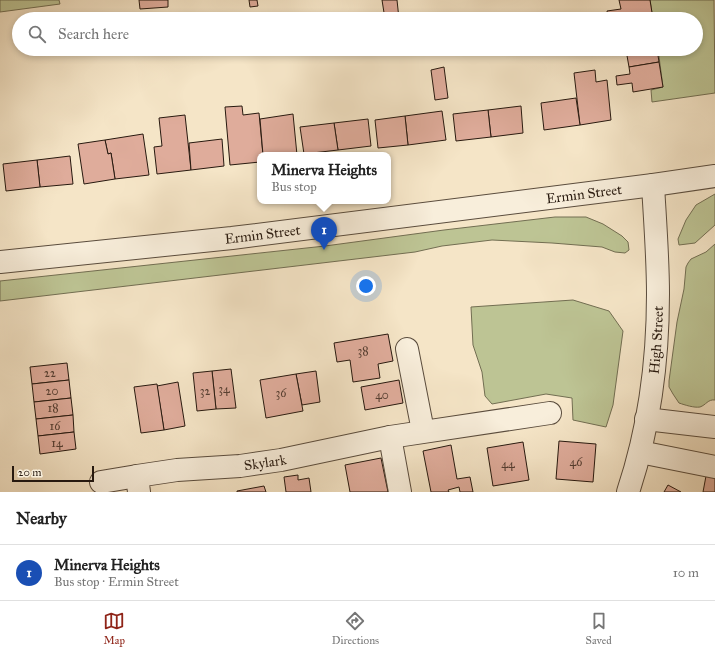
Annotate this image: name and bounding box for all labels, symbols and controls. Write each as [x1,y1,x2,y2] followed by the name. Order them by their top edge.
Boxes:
[12,12,703,56] search box
[26,23,48,45] icon: search
[58,25,129,43] text: Search here
[257,152,391,204] popup
[271,161,377,179] text: Minerva Heights
[271,179,317,195] text: Bus stop
[545,181,623,207] street label: Ermin Street
[311,217,337,250] pin: 1
[224,221,302,248] street label: Ermin Street
[356,276,376,296] your location
[646,306,667,375] street label: High Street
[357,344,369,358] house number: 38
[44,366,56,380] house number: 22
[218,382,230,396] house number: 34
[46,384,58,398] house number: 20
[200,384,210,398] house number: 32
[276,386,287,400] house number: 36
[375,388,389,402] house number: 40
[47,401,59,415] house number: 18
[50,419,61,433] house number: 16
[51,436,63,450] house number: 14
[243,451,288,474] street label: Skylark
[570,455,583,469] house number: 46
[501,457,515,471] house number: 44
[12,464,94,483] scale bar
[18,466,41,479] text: 20 m
[16,508,67,529] text: Nearby
[54,556,160,574] text: Minerva Heights
[26,565,32,581] text: 1
[673,565,699,581] text: 10 m
[54,574,179,590] text: Bus stop · Ermin Street
[103,610,125,647] tab: Map
[332,610,379,647] tab: Directions
[586,610,612,647] tab: Saved

